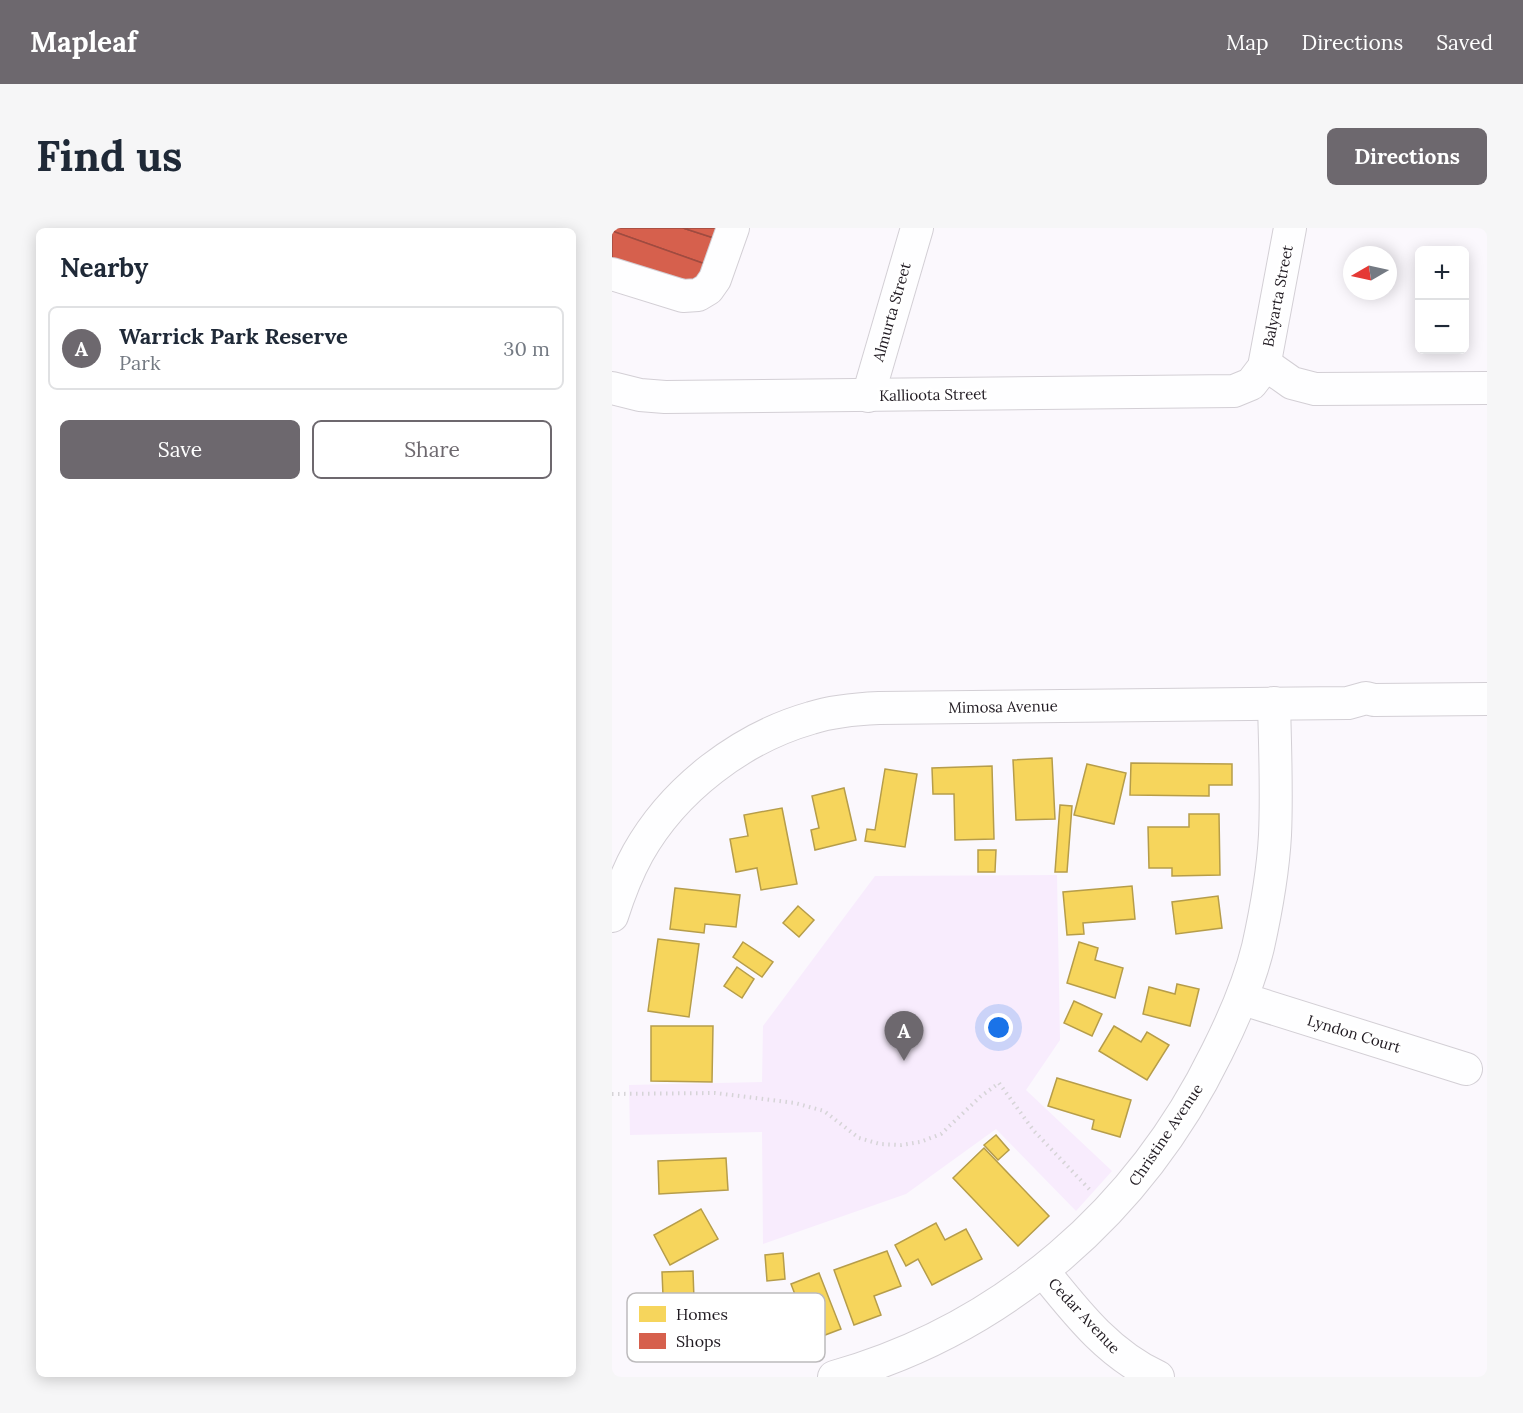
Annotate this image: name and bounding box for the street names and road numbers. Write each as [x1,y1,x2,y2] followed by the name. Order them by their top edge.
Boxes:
[1258,243,1297,348] street label: Balyarta Street
[868,260,915,365] street label: Almurta Street
[879,384,987,405] street label: Kallioota Street
[948,696,1058,717] street label: Mimosa Avenue
[1305,1010,1403,1057] street label: Lyndon Court
[1124,1080,1207,1189] street label: Christine Avenue
[1044,1274,1124,1357] street label: Cedar Avenue

